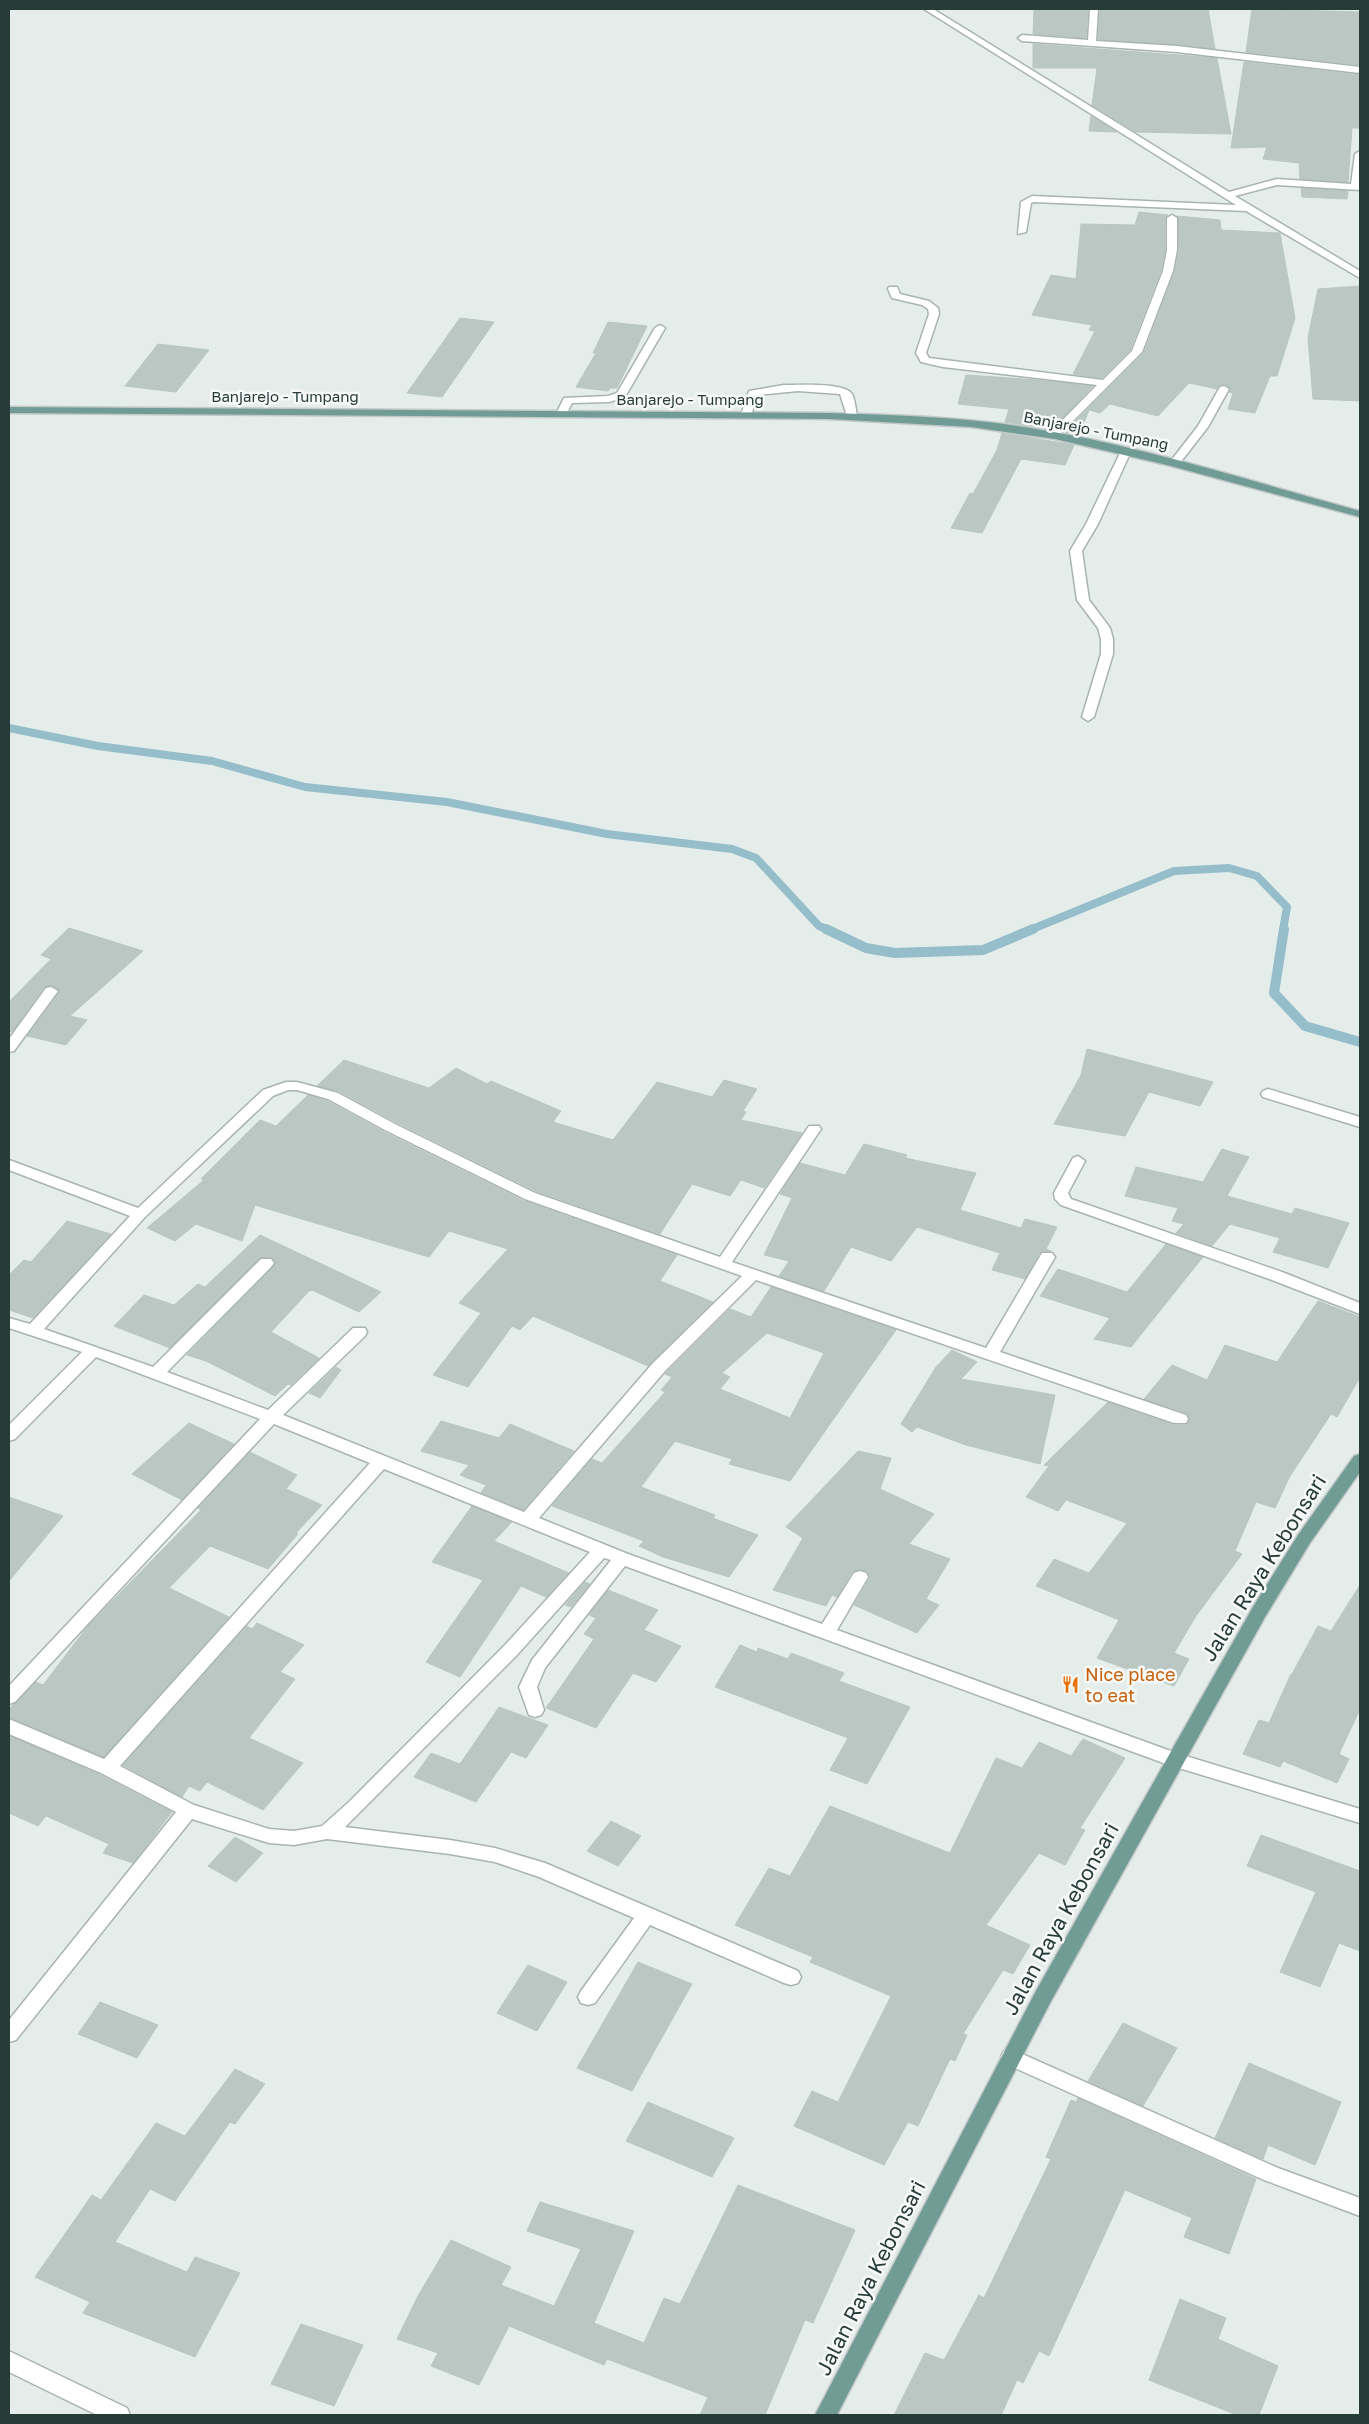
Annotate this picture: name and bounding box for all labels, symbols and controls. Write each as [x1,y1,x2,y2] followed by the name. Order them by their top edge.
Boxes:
[211,387,359,405] street label: Banjarejo - Tumpang
[616,390,764,408] street label: Banjarejo - Tumpang
[1022,407,1170,453] street label: Banjarejo - Tumpang
[1195,1469,1331,1666] street label: Jalan Raya Kebonsari
[1085,1663,1176,1706] place label: Nice place to eat
[1061,1675,1081,1695] restaurant icon: Nice place to eat
[997,1818,1124,2019] street label: Jalan Raya Kebonsari
[810,2176,931,2379] street label: Jalan Raya Kebonsari

